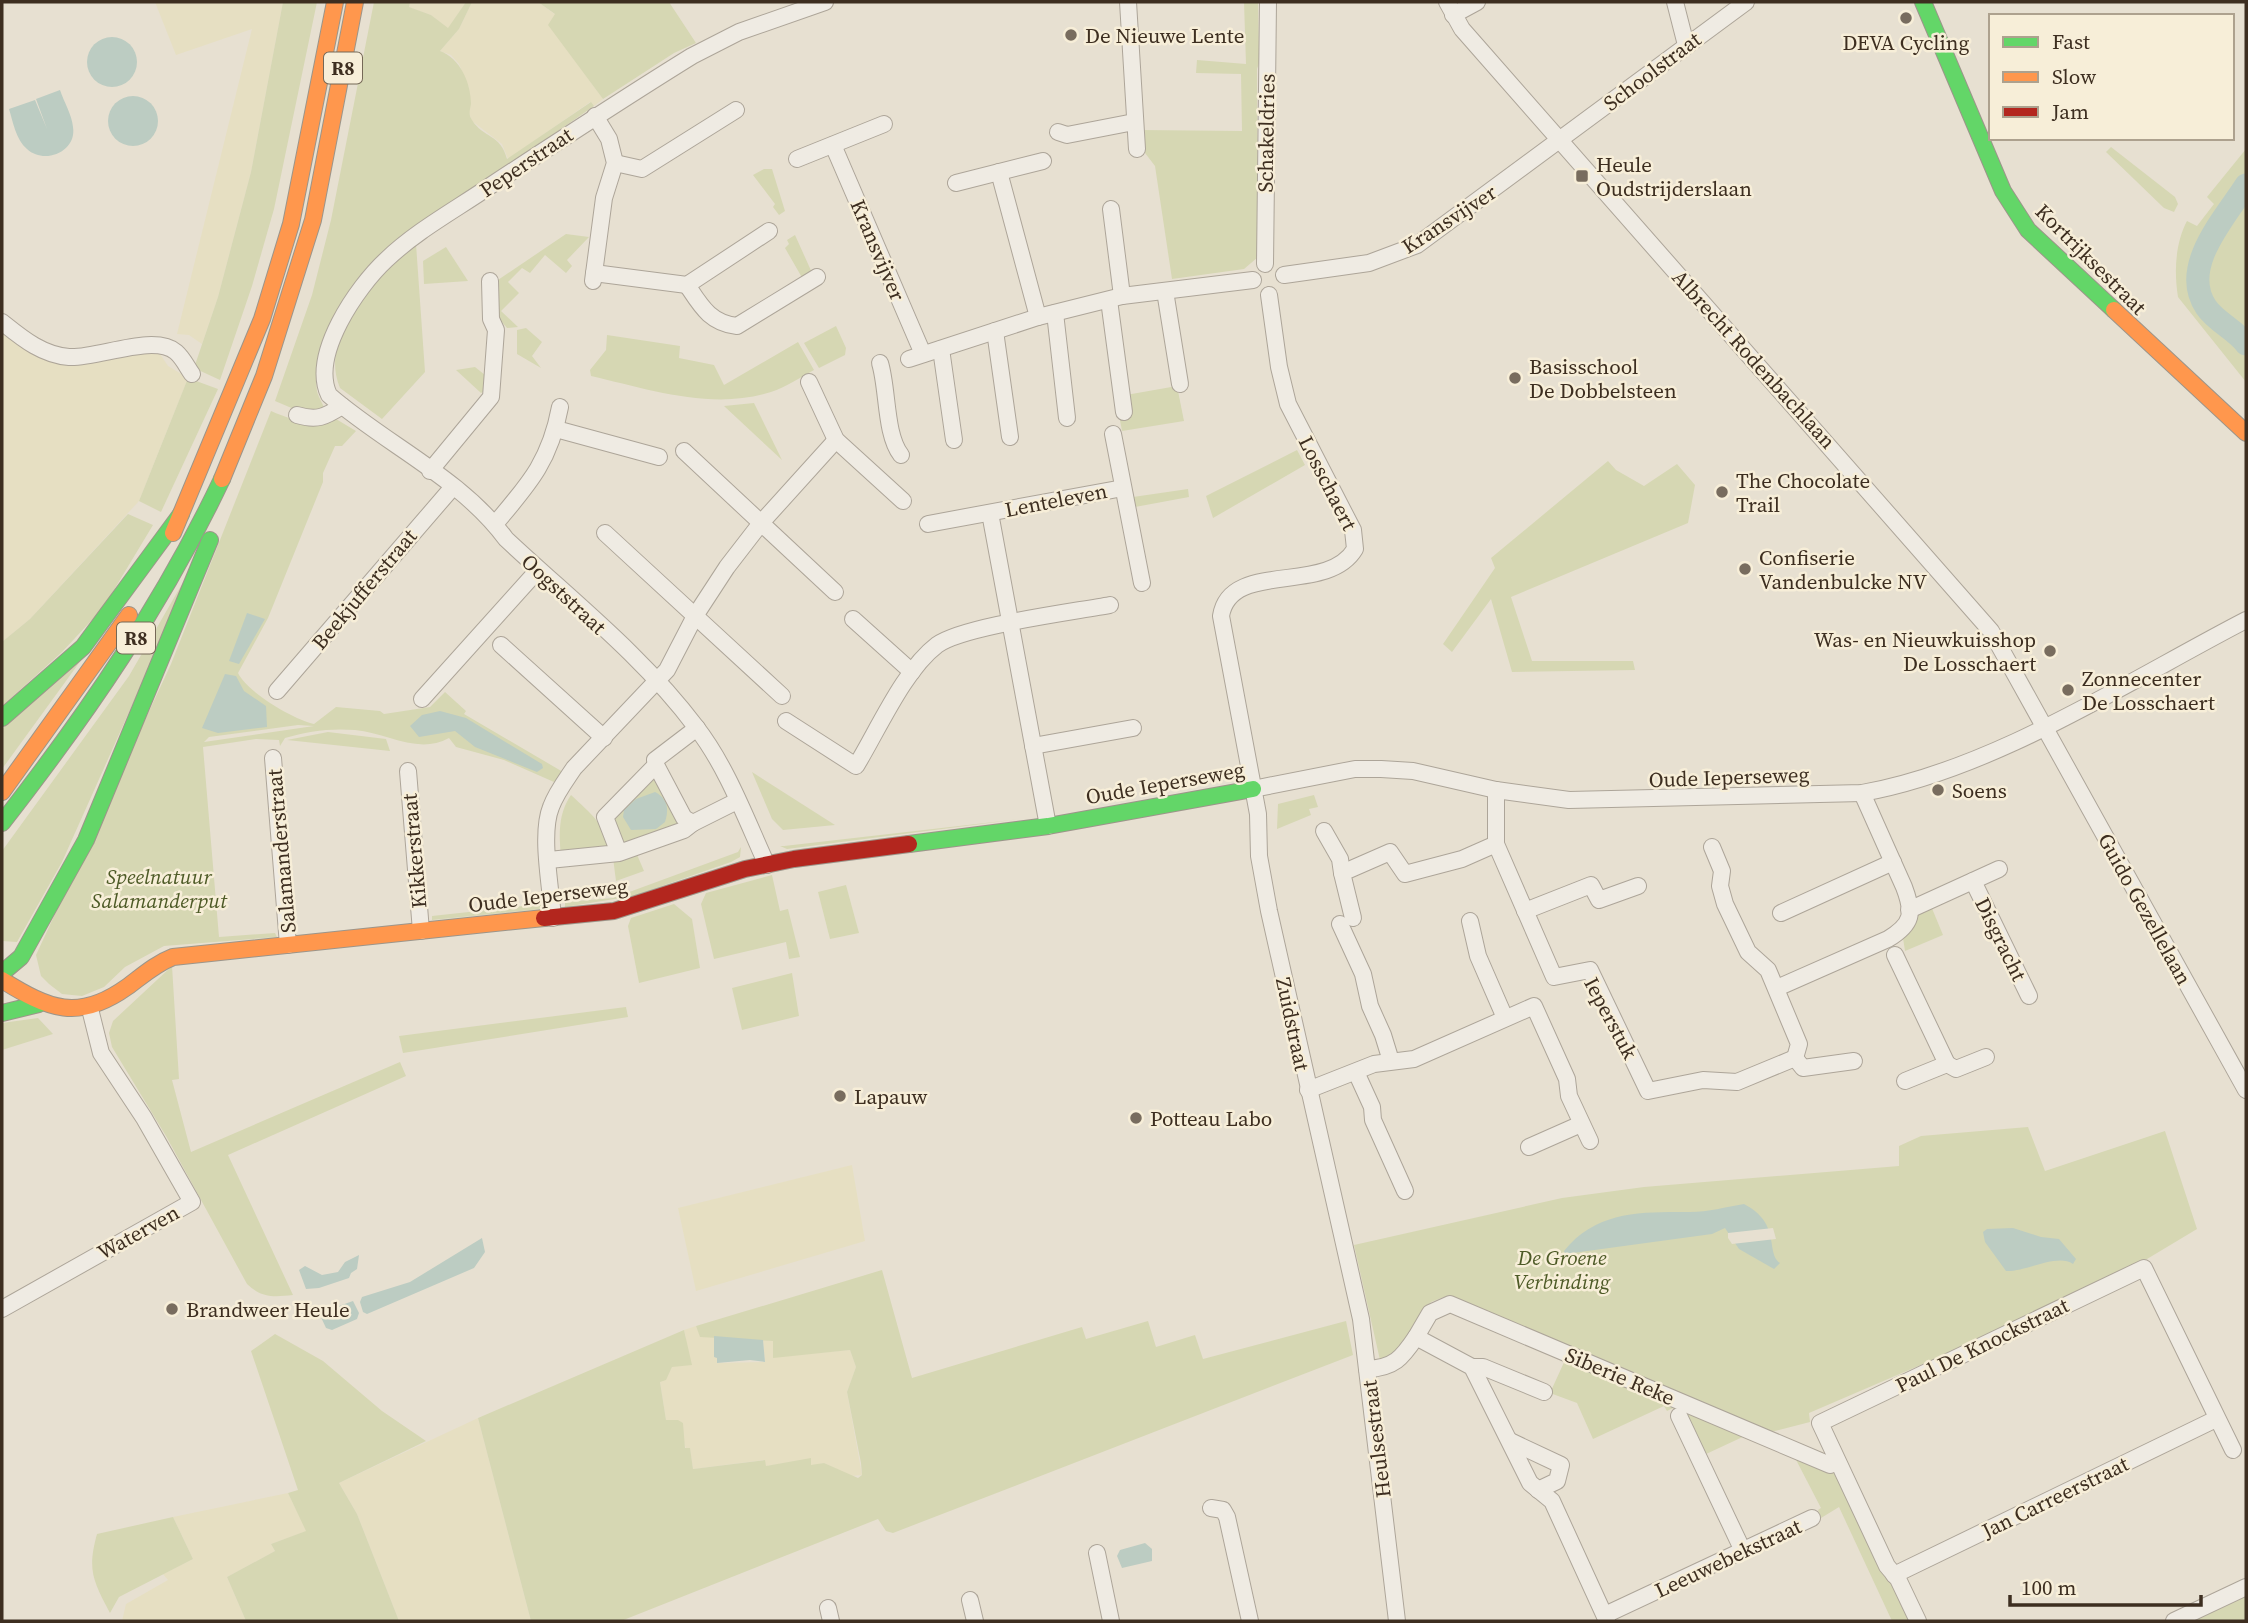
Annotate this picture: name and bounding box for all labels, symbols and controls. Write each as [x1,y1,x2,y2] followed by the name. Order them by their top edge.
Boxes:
[1898,10,1914,26] marker: DEVA Cycling
[1989,14,2234,140] legend
[1085,21,1244,50] place label: De Nieuwe Lente
[1597,25,1707,117] street label: Schoolstraat
[1063,27,1079,43] marker: De Nieuwe Lente
[2052,27,2090,56] text: Fast
[1843,28,1970,57] place label: DEVA Cycling
[324,52,362,83] road number: R8
[2052,62,2096,91] text: Slow
[1250,73,1282,193] street label: Schakeldries
[2051,97,2089,126] text: Jam
[474,120,579,204] street label: Peperstraat
[1596,150,1752,203] place label: Heule Oudstrijderslaan
[1574,168,1590,184] marker: Heule Oudstrijderslaan
[1396,177,1502,260] street label: Kransvijver
[844,195,912,305] street label: Kransvijver
[2029,197,2153,321] street label: Kortrijksestraat
[1666,263,1843,455] street label: Albrecht Rodenbachlaan
[1529,352,1677,405] place label: Basisschool De Dobbelsteen
[1507,370,1523,386] marker: Basisschool De Dobbelsteen
[1292,431,1364,535] street label: Losschaert
[1736,466,1870,519] place label: The Chocolate Trail
[1002,476,1110,524] street label: Lenteleven
[1714,484,1730,500] marker: The Chocolate Trail
[305,522,423,656] street label: Beekjufferstraat
[1759,543,1927,596] place label: Confiserie Vandenbulcke NV
[515,547,613,641] street label: Oogststraat
[1737,561,1753,577] marker: Confiserie Vandenbulcke NV
[117,622,155,653] road number: R8
[1814,625,2036,678] place label: Was- en Nieuwkuisshop De Losschaert
[2042,643,2058,659] marker: Was- en Nieuwkuisshop De Losschaert
[2082,664,2215,717] place label: Zonnecenter De Losschaert
[2060,682,2076,698] marker: Zonnecenter De Losschaert
[1083,755,1247,811] street label: Oude Ieperseweg
[1648,760,1810,794] street label: Oude Ieperseweg
[259,768,303,934] street label: Salamanderstraat
[1952,776,2007,805] place label: Soens
[1930,782,1946,798] marker: Soens
[395,792,433,910] street label: Kikkerstraat
[2091,828,2199,990] street label: Guido Gezellelaan
[91,862,228,915] park label: Speelnatuur Salamanderput
[466,871,630,919] street label: Oude Ieperseweg
[1968,892,2034,986] street label: Disgracht
[1577,972,1645,1065] street label: Ieperstuk
[1269,975,1317,1073] street label: Zuidstraat
[854,1082,928,1111] place label: Lapauw
[832,1088,848,1104] marker: Lapauw
[1150,1104,1272,1133] place label: Potteau Labo
[1128,1110,1144,1126] marker: Potteau Labo
[92,1197,184,1266] street label: Waterven
[1514,1243,1611,1296] park label: De Groene Verbinding
[1891,1290,2074,1400] street label: Paul De Knockstraat
[186,1295,350,1324] place label: Brandweer Heule
[164,1301,180,1317] marker: Brandweer Heule
[1561,1340,1679,1412] street label: Siberie Reke
[1354,1379,1398,1499] street label: Heulsestraat
[1976,1449,2133,1545] street label: Jan Carreerstraat
[1650,1511,1806,1605] street label: Leeuwebekstraat
[2010,1564,2201,1608] scale bar
[2021,1573,2076,1602] text: 100 m

